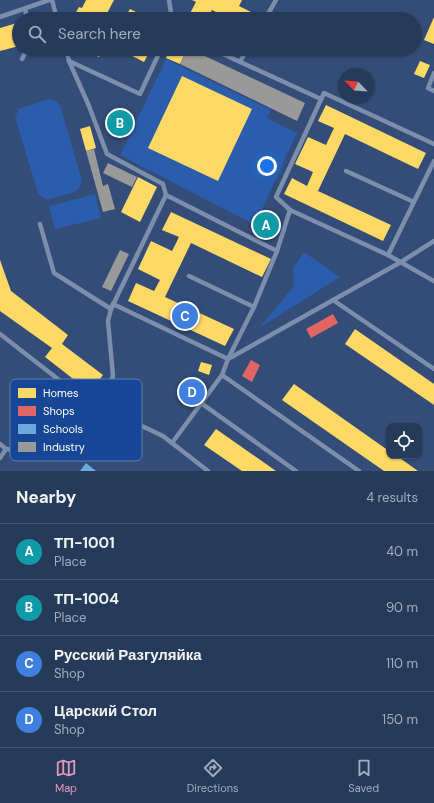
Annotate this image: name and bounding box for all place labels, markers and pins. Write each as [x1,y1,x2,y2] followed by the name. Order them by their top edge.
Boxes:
[107,108,133,138] pin: B
[253,210,279,240] pin: A
[172,301,198,331] pin: C
[179,377,205,407] pin: D

